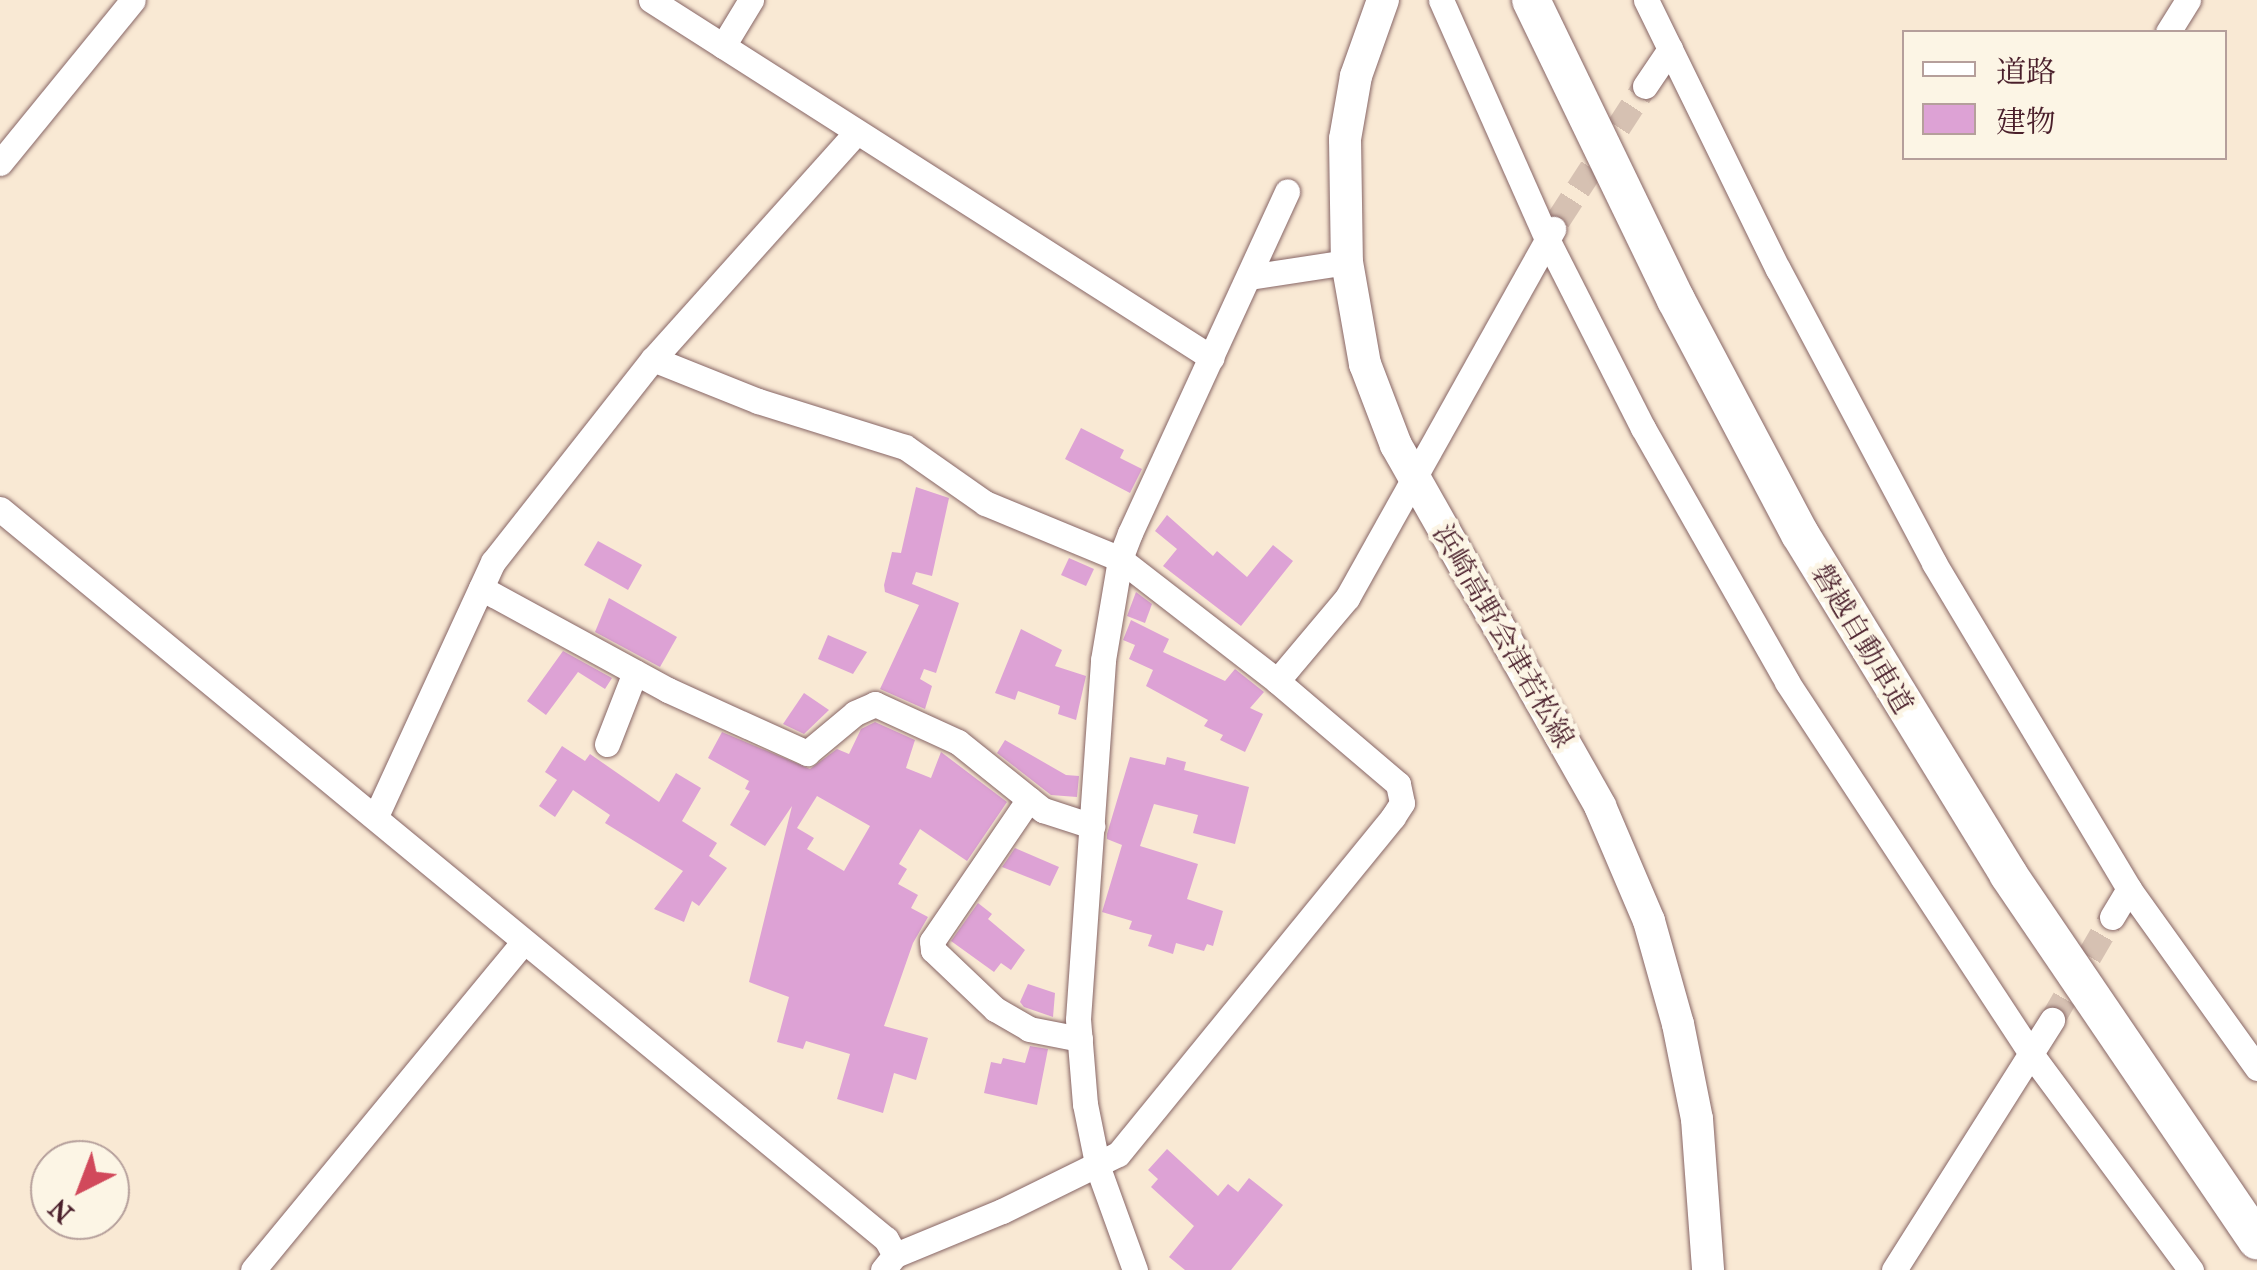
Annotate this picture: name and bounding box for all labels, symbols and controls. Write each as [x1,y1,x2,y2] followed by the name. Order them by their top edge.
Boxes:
[1902,30,2227,160] legend
[1996,55,2056,90] text: 道路
[1996,105,2056,140] text: 建物
[1425,518,1581,754] street label: 浜崎高野会津若松線
[1804,558,1920,720] street label: 磐越自動車道
[30,1140,130,1240] north arrow
[42,1192,80,1231] text: N

